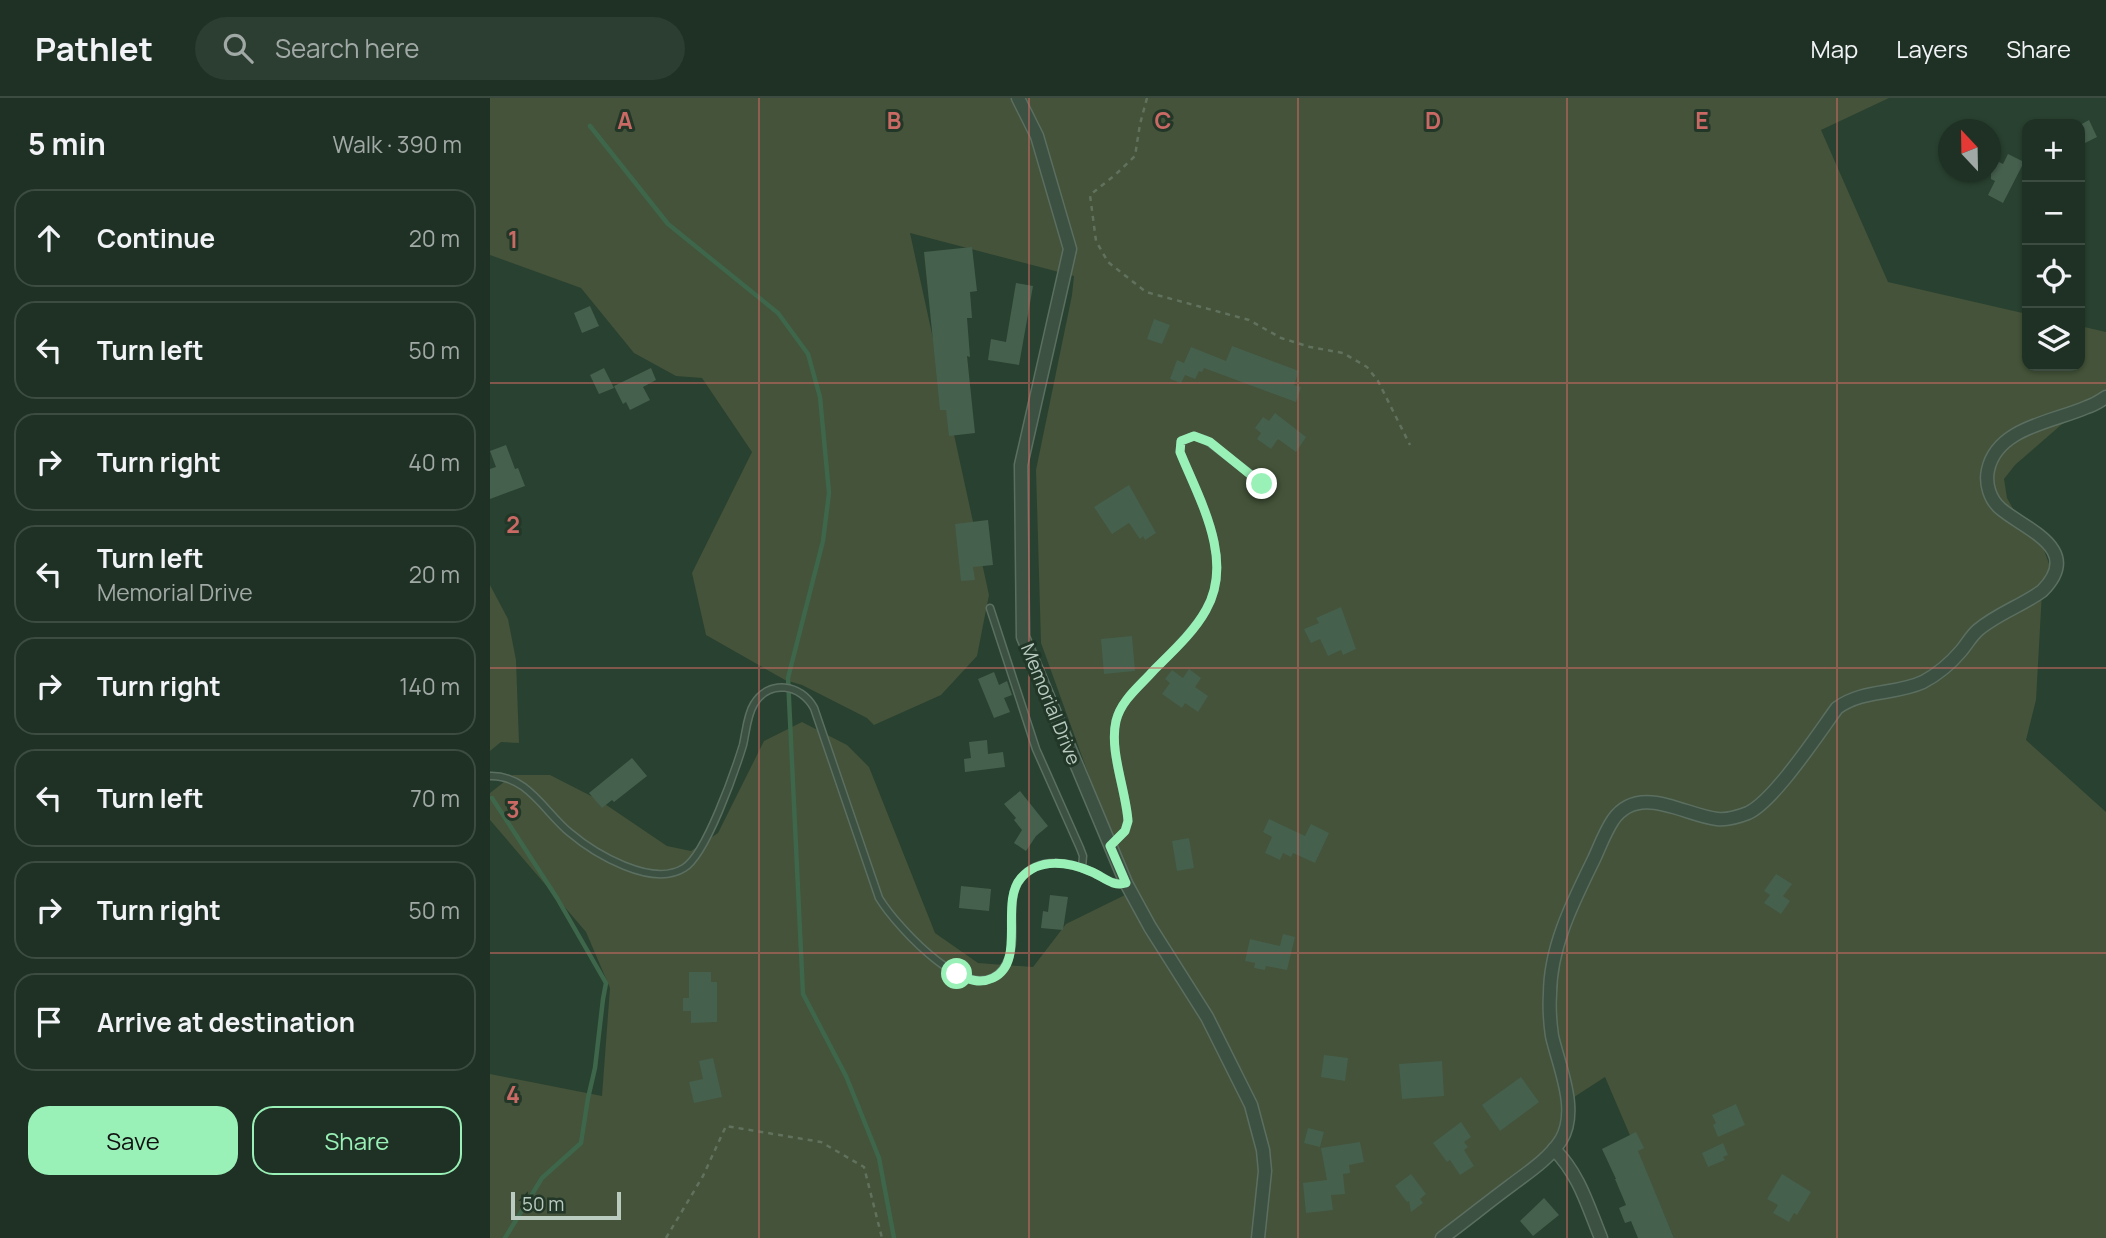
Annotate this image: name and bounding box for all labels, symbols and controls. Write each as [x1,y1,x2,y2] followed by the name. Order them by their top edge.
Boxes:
[195,17,685,80] search box
[35,26,153,71] text: Pathlet
[219,29,257,67] icon: search
[275,30,420,66] text: Search here
[1811,32,1858,65] text: Map
[1896,32,1968,65] text: Layers
[2006,32,2071,65] text: Share
[617,104,633,136] text: A
[887,104,901,136] text: B
[1155,104,1172,136] text: C
[1425,104,1441,136] text: D
[1695,104,1709,136] text: E
[1938,119,2001,182] north arrow
[2022,119,2085,371] map controls
[2022,119,2085,182] button: +
[28,123,106,164] text: 5 min
[332,128,462,160] text: Walk · 390 m
[2022,182,2085,245] button: −
[30,219,68,257] icon: ahead
[97,220,215,256] text: Continue
[409,222,460,254] text: 20 m
[508,223,518,255] text: 1
[2022,245,2085,308] button: locate
[2022,308,2085,371] button: layers
[30,331,68,369] icon: left
[97,332,204,368] text: Turn left
[409,334,460,366] text: 50 m
[30,443,68,481] icon: right
[97,444,221,480] text: Turn right
[408,446,460,478] text: 40 m
[1246,468,1277,499] route end
[506,508,520,540] text: 2
[97,540,204,576] text: Turn left
[30,555,68,593] icon: left
[409,558,460,590] text: 20 m
[97,576,253,608] text: Memorial Drive
[1015,640,1087,768] street label: Memorial Drive
[30,667,68,705] icon: right
[97,668,221,704] text: Turn right
[399,670,460,702] text: 140 m
[30,779,68,817] icon: left
[97,780,204,816] text: Turn left
[410,782,460,814] text: 70 m
[506,793,520,825] text: 3
[30,891,68,929] icon: right
[97,892,221,928] text: Turn right
[409,894,460,926] text: 50 m
[941,958,972,989] route start
[30,1003,68,1041] icon: arrive
[97,1004,355,1040] text: Arrive at destination
[506,1078,520,1110] text: 4
[28,1106,238,1175] button: Save
[252,1106,462,1175] button: Share
[511,1189,621,1221] scale bar
[522,1191,564,1217] text: 50 m

